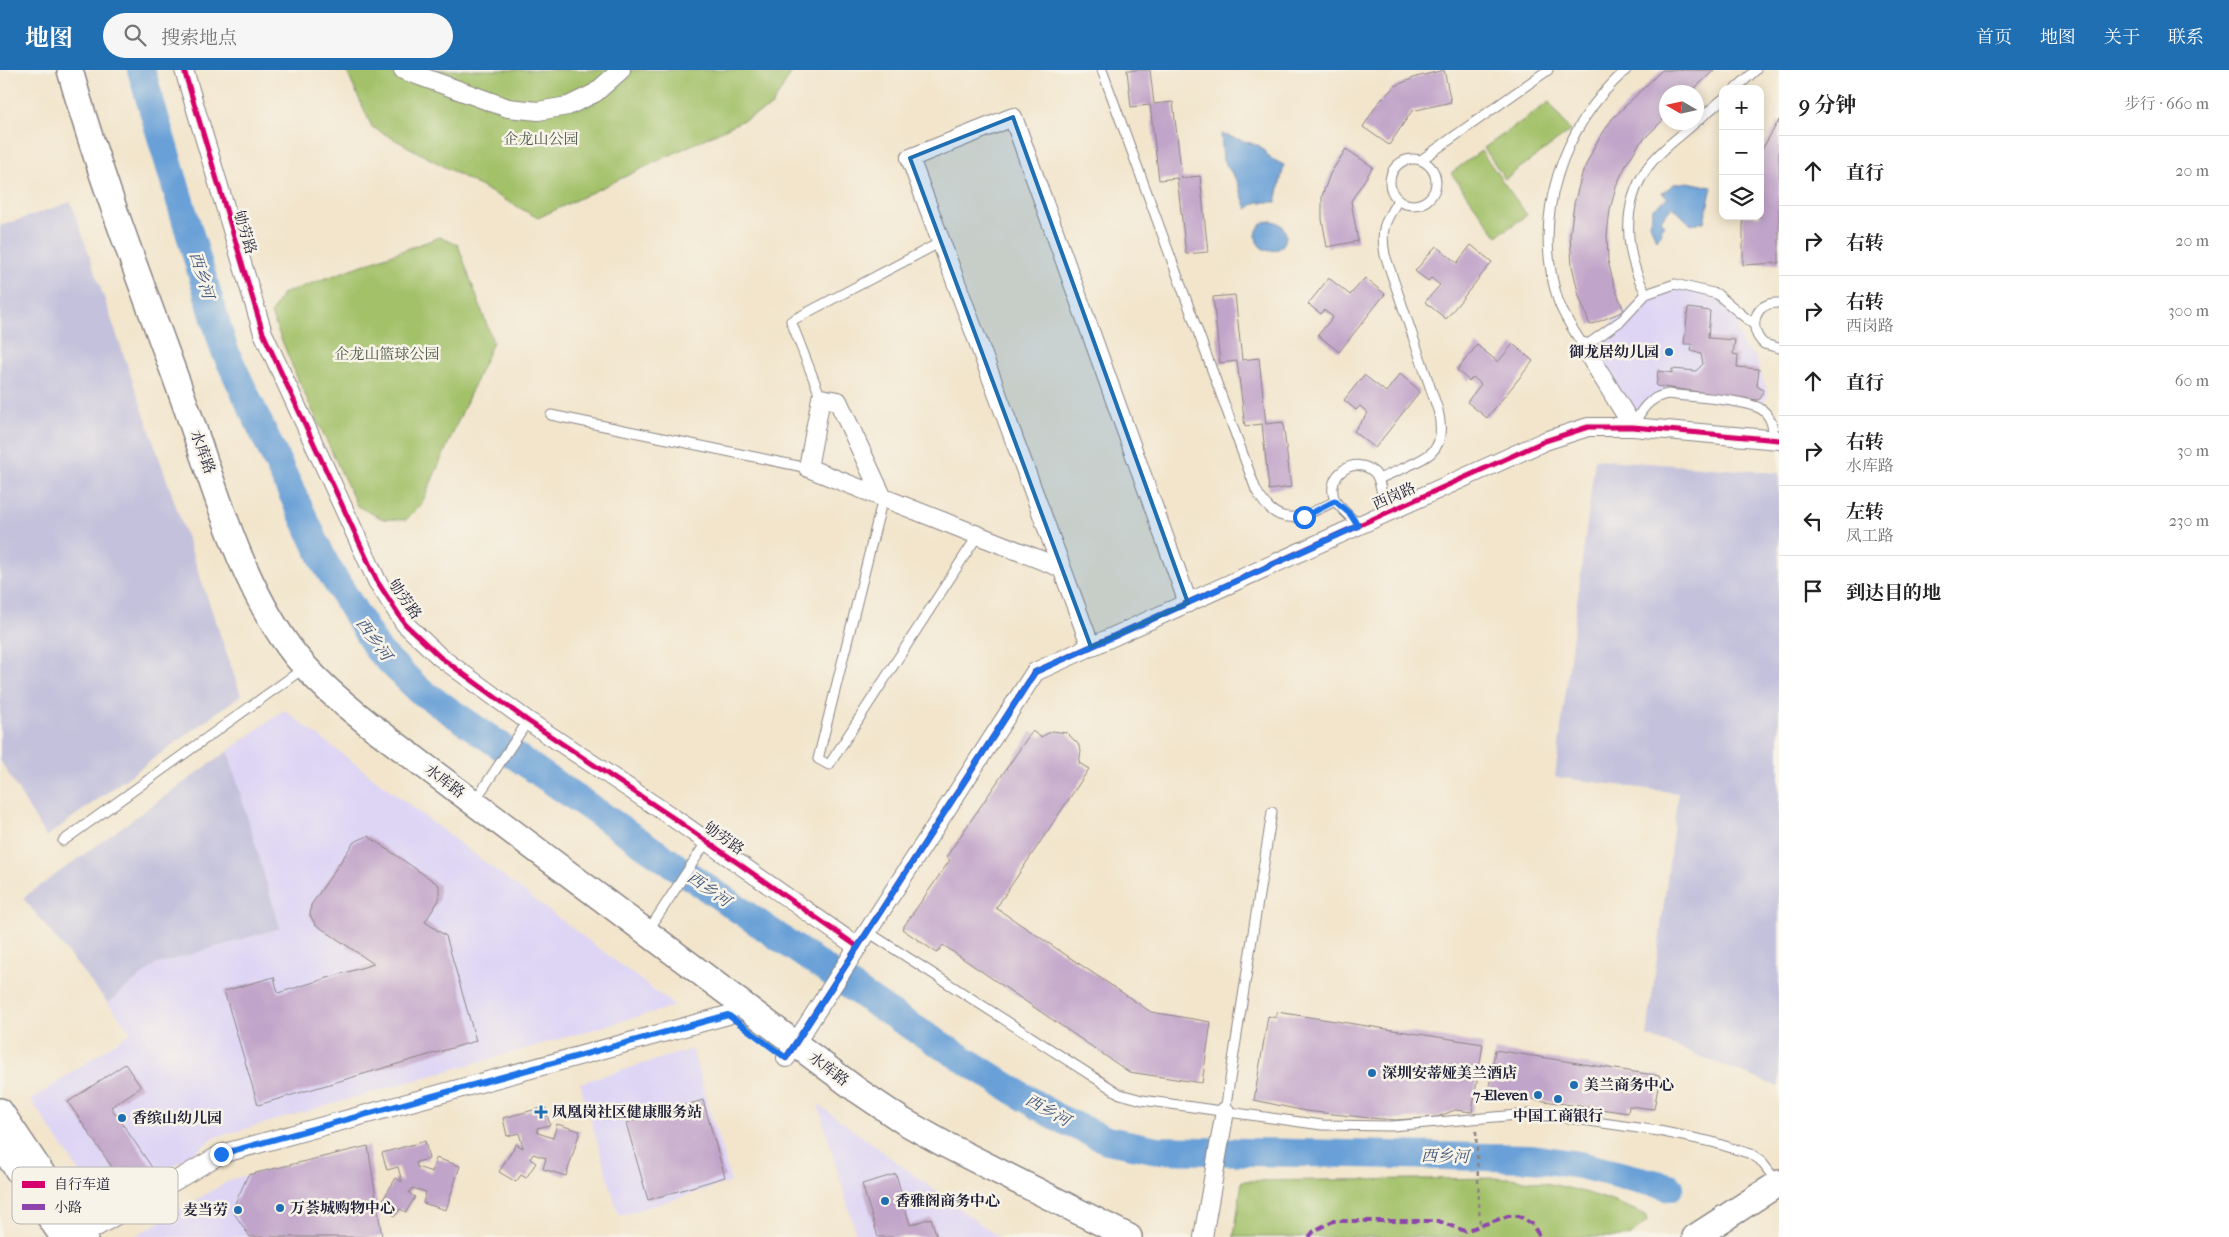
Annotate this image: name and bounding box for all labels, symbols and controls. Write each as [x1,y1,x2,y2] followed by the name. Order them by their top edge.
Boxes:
[103,13,453,58] search box
[121,21,149,49] icon: search
[25,24,73,52] text: 地图
[161,27,237,49] text: 搜索地点
[1976,27,2012,48] text: 首页
[2040,27,2076,48] text: 地图
[2104,27,2140,48] text: 关于
[2168,27,2204,48] text: 联系
[1659,85,1704,130] north arrow
[1719,85,1764,220] map controls
[1719,85,1764,130] button: +
[1799,93,1857,117] text: 9 分钟
[2124,94,2209,113] text: 步行 · 660 m
[503,130,579,148] park label: 企龙山公园
[1719,130,1764,175] button: −
[1799,157,1827,185] icon: ahead
[2175,161,2209,180] text: 20 m
[1846,162,1884,184] text: 直行
[1719,175,1764,220] button: layers
[230,208,260,256] street label: 劬劳路
[1799,227,1827,255] icon: right
[2175,231,2209,250] text: 20 m
[1846,232,1884,254] text: 右转
[186,249,219,304] water label: 西乡河
[1846,291,1884,313] text: 右转
[1799,297,1827,325] icon: right
[2168,301,2209,320] text: 300 m
[1846,316,1894,335] text: 西岗路
[1569,343,1659,361] place label: 御龙居幼儿园
[334,345,440,363] park label: 企龙山篮球公园
[1663,346,1675,358] marker: 御龙居幼儿园
[1799,367,1827,395] icon: ahead
[2175,371,2209,390] text: 60 m
[1846,372,1884,394] text: 直行
[187,428,219,476] street label: 水库路
[1846,431,1884,453] text: 右转
[1799,437,1827,465] icon: right
[2177,441,2209,460] text: 30 m
[1846,456,1894,475] text: 水库路
[1370,479,1418,513] street label: 西岗路
[1846,501,1884,523] text: 左转
[1293,506,1316,529] route start
[1799,507,1827,535] icon: left
[2169,511,2209,530] text: 230 m
[1846,526,1894,545] text: 凤工路
[385,575,425,623] street label: 劬劳路
[1799,577,1827,605] icon: arrive
[1846,582,1941,604] text: 到达目的地
[352,614,398,666] water label: 西乡河
[422,760,468,802] street label: 水库路
[700,818,748,858] street label: 劬劳路
[684,867,737,912] water label: 西乡河
[806,1048,852,1090] street label: 水库路
[1382,1064,1517,1082] place label: 深圳安蒂娅美兰酒店
[1366,1067,1378,1079] marker: 深圳安蒂娅美兰酒店
[1584,1076,1674,1094] place label: 美兰商务中心
[1568,1079,1580,1091] marker: 美兰商务中心
[1472,1086,1528,1104] place label: 7-Eleven
[1532,1089,1544,1101] marker: 7-Eleven
[1022,1090,1076,1131] water label: 西乡河
[1552,1093,1564,1105] marker: 中国工商银行
[552,1103,702,1121] place label: 凤凰岗社区健康服务站
[534,1105,548,1119] marker: 凤凰岗社区健康服务站
[1513,1107,1603,1125] place label: 中国工商银行
[132,1109,222,1127] place label: 香缤山幼儿园
[116,1112,128,1124] marker: 香缤山幼儿园
[210,1143,233,1166] route end
[1421,1146,1472,1166] water label: 西乡河
[12,1167,178,1224] legend
[54,1176,110,1193] text: 自行车道
[895,1192,1000,1210] place label: 香雅阁商务中心
[879,1195,891,1207] marker: 香雅阁商务中心
[54,1199,82,1216] text: 小路
[290,1199,395,1217] place label: 万荟城购物中心
[183,1201,228,1219] place label: 麦当劳
[274,1202,286,1214] marker: 万荟城购物中心
[232,1204,244,1216] marker: 麦当劳

